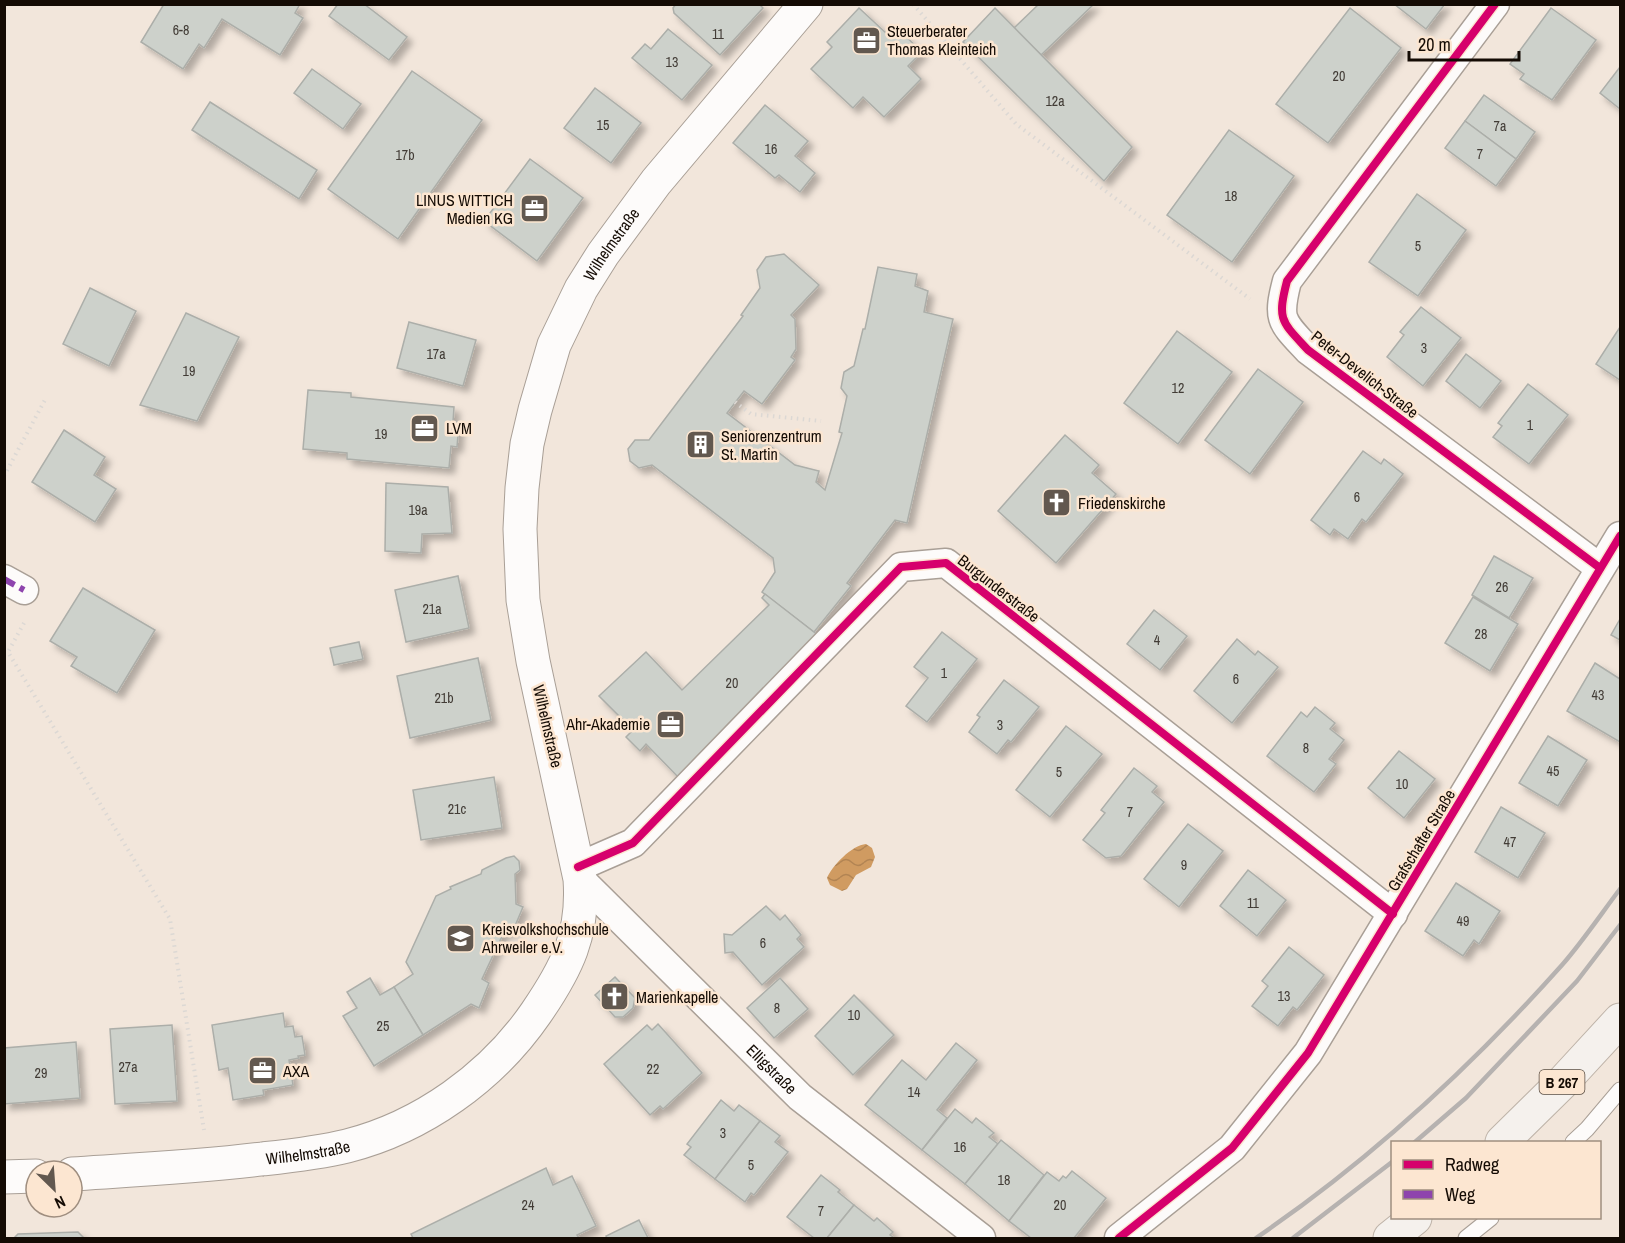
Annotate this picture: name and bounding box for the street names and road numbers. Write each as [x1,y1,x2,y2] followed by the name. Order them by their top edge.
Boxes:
[578,203,644,285] street label: Wilhelmstraße
[1307,325,1423,423] street label: Peter-Develich-Straße
[953,549,1045,627] street label: Burgunderstraße
[528,682,568,770] street label: Wilhelmstraße
[1382,785,1460,895] street label: Grafschafter Straße
[742,1039,802,1099] street label: Elligstraße
[1540,1070,1584,1094] road number: B 267
[265,1135,352,1170] street label: Wilhelmstraße

